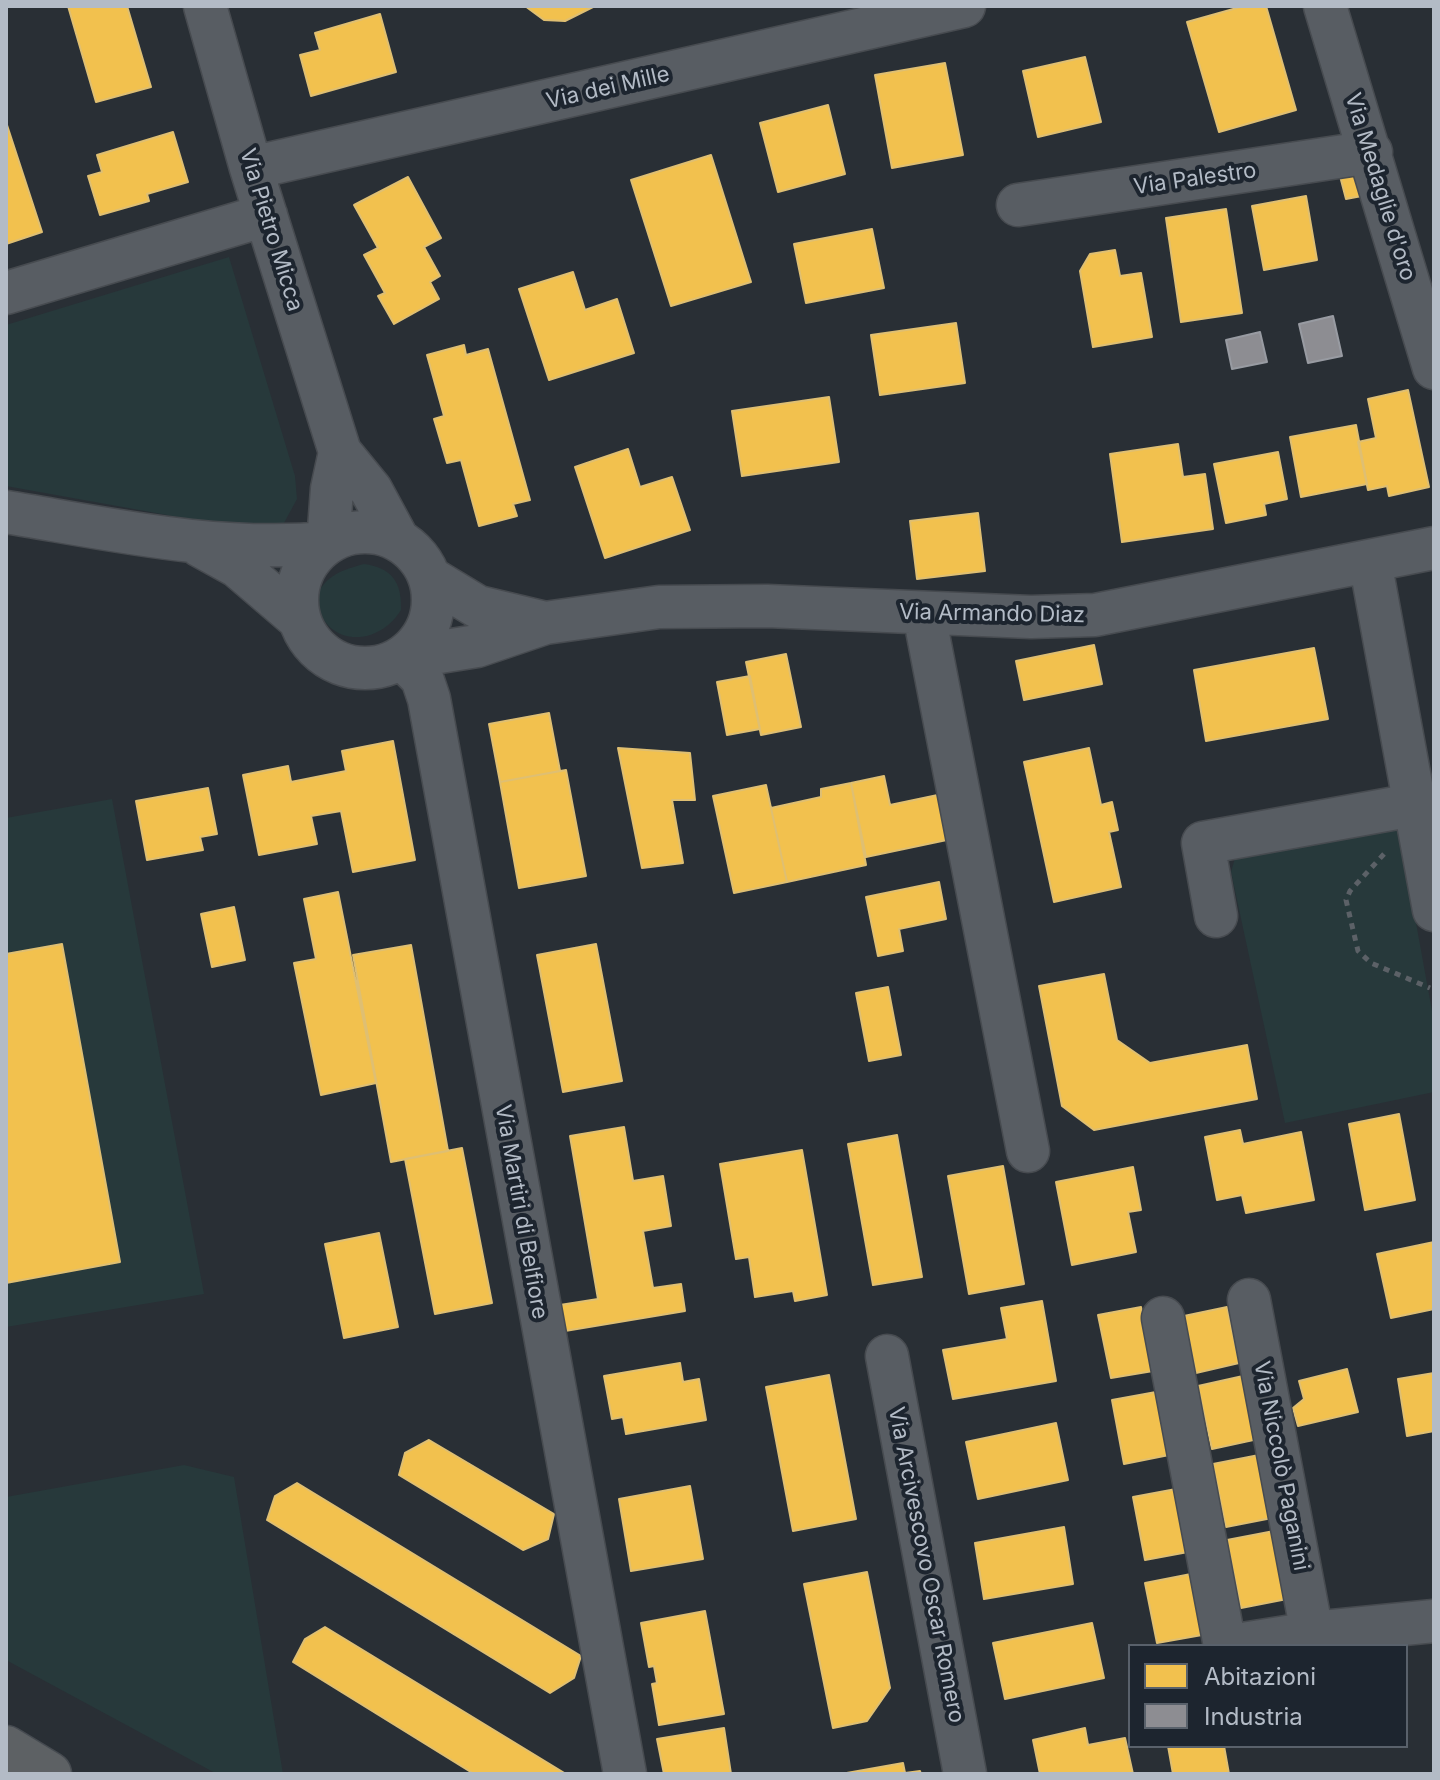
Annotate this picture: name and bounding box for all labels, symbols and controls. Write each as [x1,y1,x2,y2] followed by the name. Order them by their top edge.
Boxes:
[544,61,672,115] street label: Via dei Mille
[1339,90,1421,284] street label: Via Medaglie d'oro
[234,145,308,315] street label: Via Pietro Micca
[1132,157,1258,201] street label: Via Palestro
[899,599,1085,629] street label: Via Armando Diaz
[489,1103,553,1321] street label: Via Martiri di Belfiore
[1248,1359,1314,1573] street label: Via Niccolò Paganini
[882,1405,970,1725] street label: Via Arcivescovo Oscar Romero
[1128,1644,1408,1748] legend
[1204,1662,1316,1691] text: Abitazioni
[1204,1702,1303,1731] text: Industria

